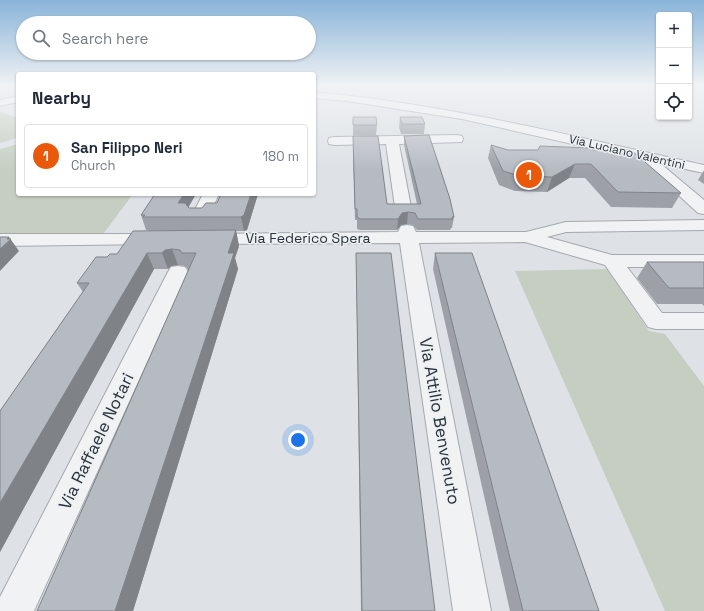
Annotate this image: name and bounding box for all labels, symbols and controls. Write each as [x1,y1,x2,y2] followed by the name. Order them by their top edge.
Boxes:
[656,12,692,120] map controls
[656,12,692,48] button: +
[16,16,316,60] search box
[30,27,52,49] icon: search
[62,29,148,48] text: Search here
[656,48,692,84] button: −
[656,84,692,120] button: locate
[32,87,91,109] text: Nearby
[567,131,687,173] street label: Via Luciano Valentini
[71,138,183,157] text: San Filippo Neri
[43,148,49,165] text: 1
[263,148,299,165] text: 180 m
[71,157,116,174] text: Church
[516,160,542,190] pin: 1
[245,229,371,247] street label: Via Federico Spera
[414,336,466,506] street label: Via Attilio Benvenuto
[53,369,139,513] street label: Via Raffaele Notari
[288,430,308,450] your location

